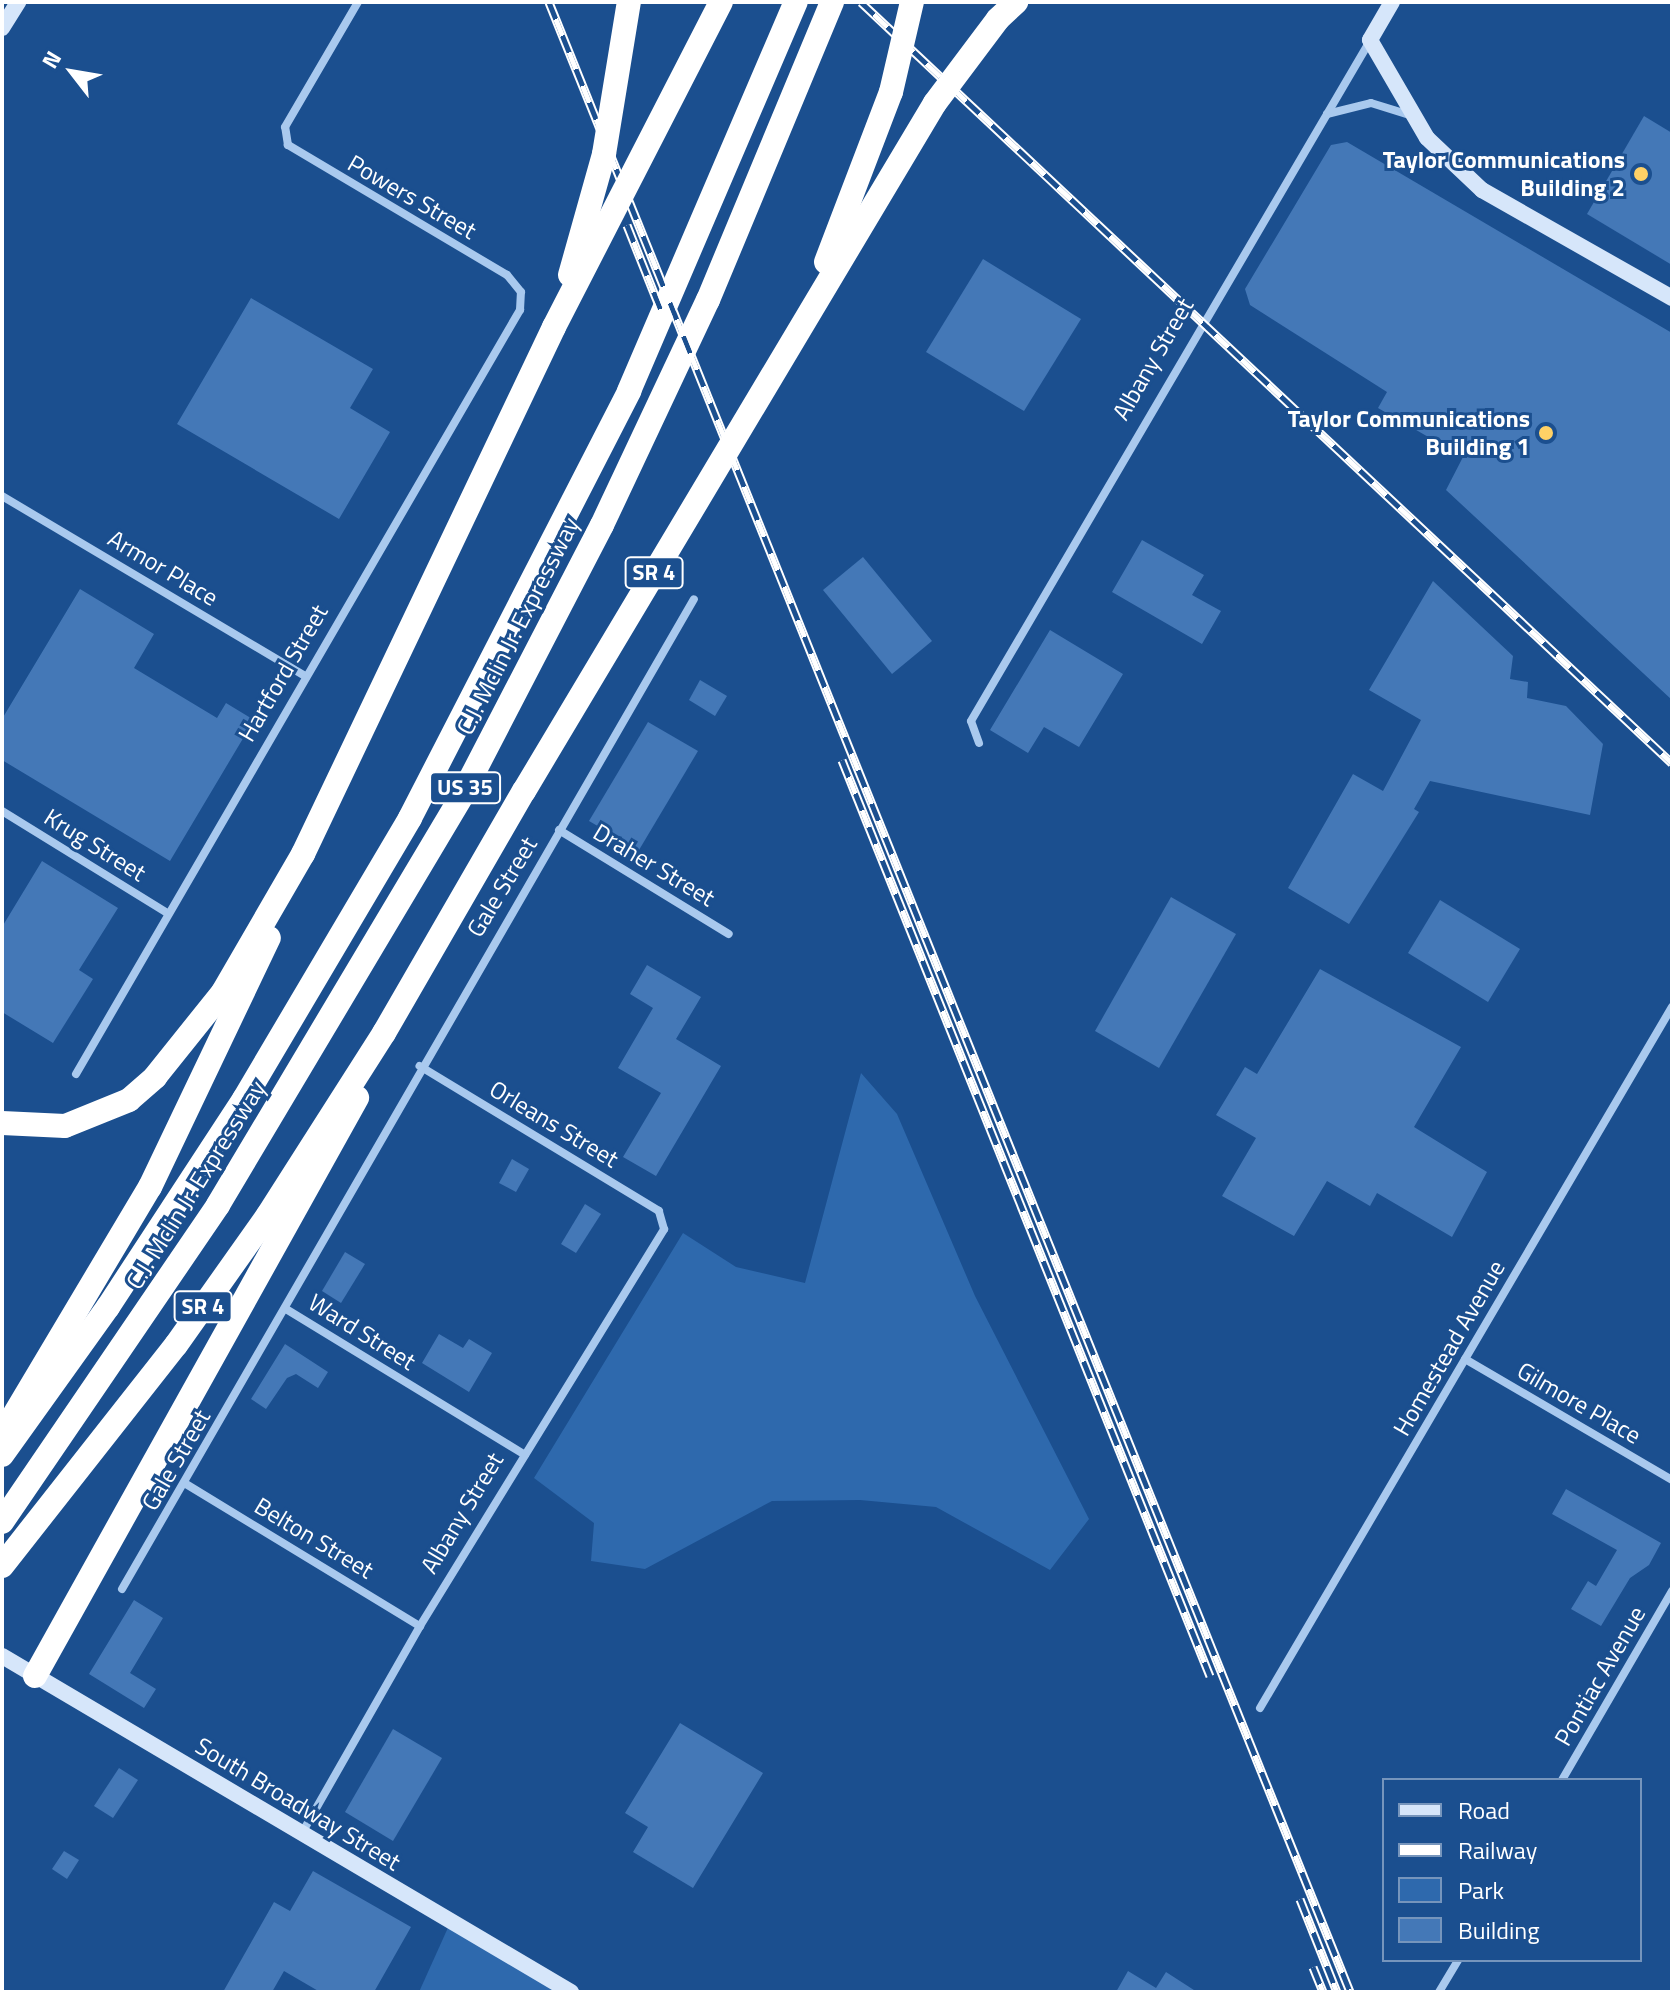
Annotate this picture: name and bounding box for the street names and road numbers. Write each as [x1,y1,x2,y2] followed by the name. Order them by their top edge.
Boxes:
[343,149,481,245] street label: Powers Street
[1107,293,1199,425] street label: Albany Street
[451,512,585,740] street label: C.J. Mclin Jr. Expressway
[103,524,223,612] street label: Armor Place
[624,555,684,591] road number: SR 4
[232,599,334,747] street label: Hartford Street
[429,770,501,806] road number: US 35
[39,803,151,887] street label: Krug Street
[588,818,720,912] street label: Draher Street
[461,832,543,942] street label: Gale Street
[484,1074,624,1174] street label: Orleans Street
[120,1075,272,1295] street label: C.J. Mclin Jr. Expressway
[1387,1255,1511,1441] street label: Homestead Avenue
[303,1288,421,1376] street label: Ward Street
[173,1289,233,1325] road number: SR 4
[1512,1356,1646,1450] street label: Gilmore Place
[136,1404,216,1516] street label: Gale Street
[415,1447,509,1579] street label: Albany Street
[249,1491,379,1585] street label: Belton Street
[1548,1601,1652,1751] street label: Pontiac Avenue
[190,1731,406,1877] street label: South Broadway Street

